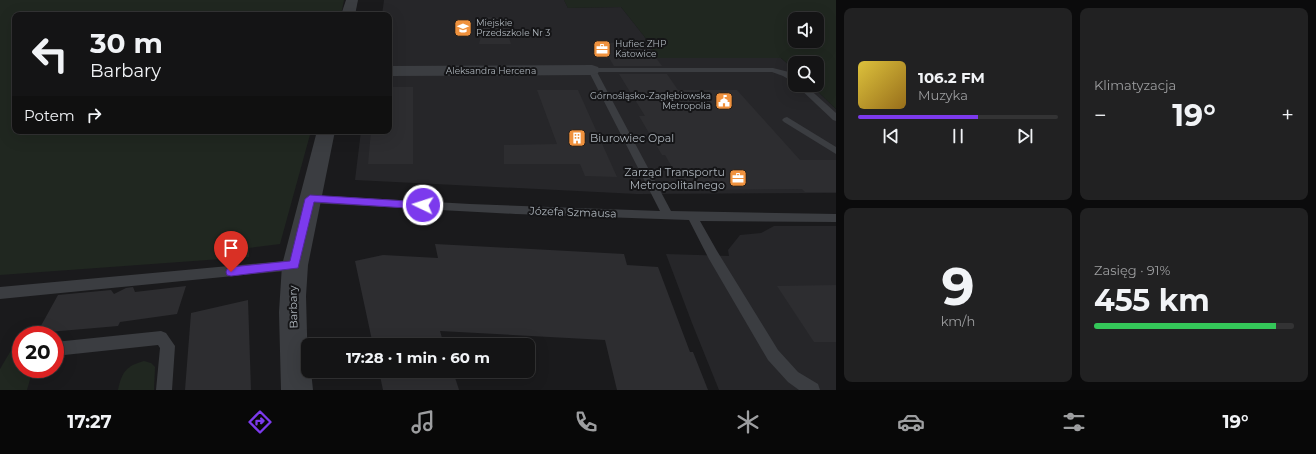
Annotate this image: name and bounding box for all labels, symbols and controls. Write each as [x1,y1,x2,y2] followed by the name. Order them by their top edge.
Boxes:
[788,12,824,92] map controls
[788,12,824,48] button: sound
[476,17,550,38] place label: Miejskie Przedszkole Nr 3
[453,18,473,38] school or university icon: Miejskie Przedszkole Nr 3
[90,26,163,60] text: 30 m
[24,28,76,80] icon: left
[615,38,666,59] place label: Hufiec ZHP Katowice
[592,39,612,59] office icon: Hufiec ZHP Katowice
[788,56,824,92] button: search
[90,60,161,82] text: Barbary
[446,65,536,76] street label: Aleksandra Hercena
[918,68,985,87] text: 106.2 FM
[1094,77,1176,93] text: Klimatyzacja
[918,87,968,103] text: Muzyka
[590,90,711,111] place label: Górnośląsko-Zagłębiowska Metropolia
[714,91,734,111] public building icon: Górnośląsko-Zagłębiowska Metropolia
[1172,97,1216,134] text: 19°
[1094,102,1107,129] text: −
[1281,102,1294,129] text: +
[83,104,105,126] icon: right
[24,106,75,125] text: Potem
[880,125,902,147] icon: previous
[947,125,969,147] icon: pause
[1014,125,1036,147] icon: next
[567,128,587,148] building icon: Biurowiec Opal
[590,131,674,145] place label: Biurowiec Opal
[624,165,725,192] place label: Zarząd Transportu Metropolitalnego
[728,168,748,188] office icon: Zarząd Transportu Metropolitalnego
[402,184,444,226] position arrow
[528,203,617,221] street label: Józefa Szmausa
[214,231,248,272] pin
[220,237,242,259] icon: arrive
[941,255,975,318] text: 9
[1094,262,1170,278] text: Zasięg · 91%
[1094,282,1210,319] text: 455 km
[286,285,300,329] street label: Barbary
[941,313,975,329] text: km/h
[12,326,64,378] speed limit sign: 20
[346,348,490,367] text: 17:28 · 1 min · 60 m
[246,408,274,436] icon: directions
[409,408,437,436] icon: music
[572,408,600,436] icon: phone
[734,408,762,436] icon: climate
[897,408,925,436] icon: car
[1060,408,1088,436] icon: filters
[67,411,112,433] text: 17:27
[1223,411,1249,433] text: 19°

